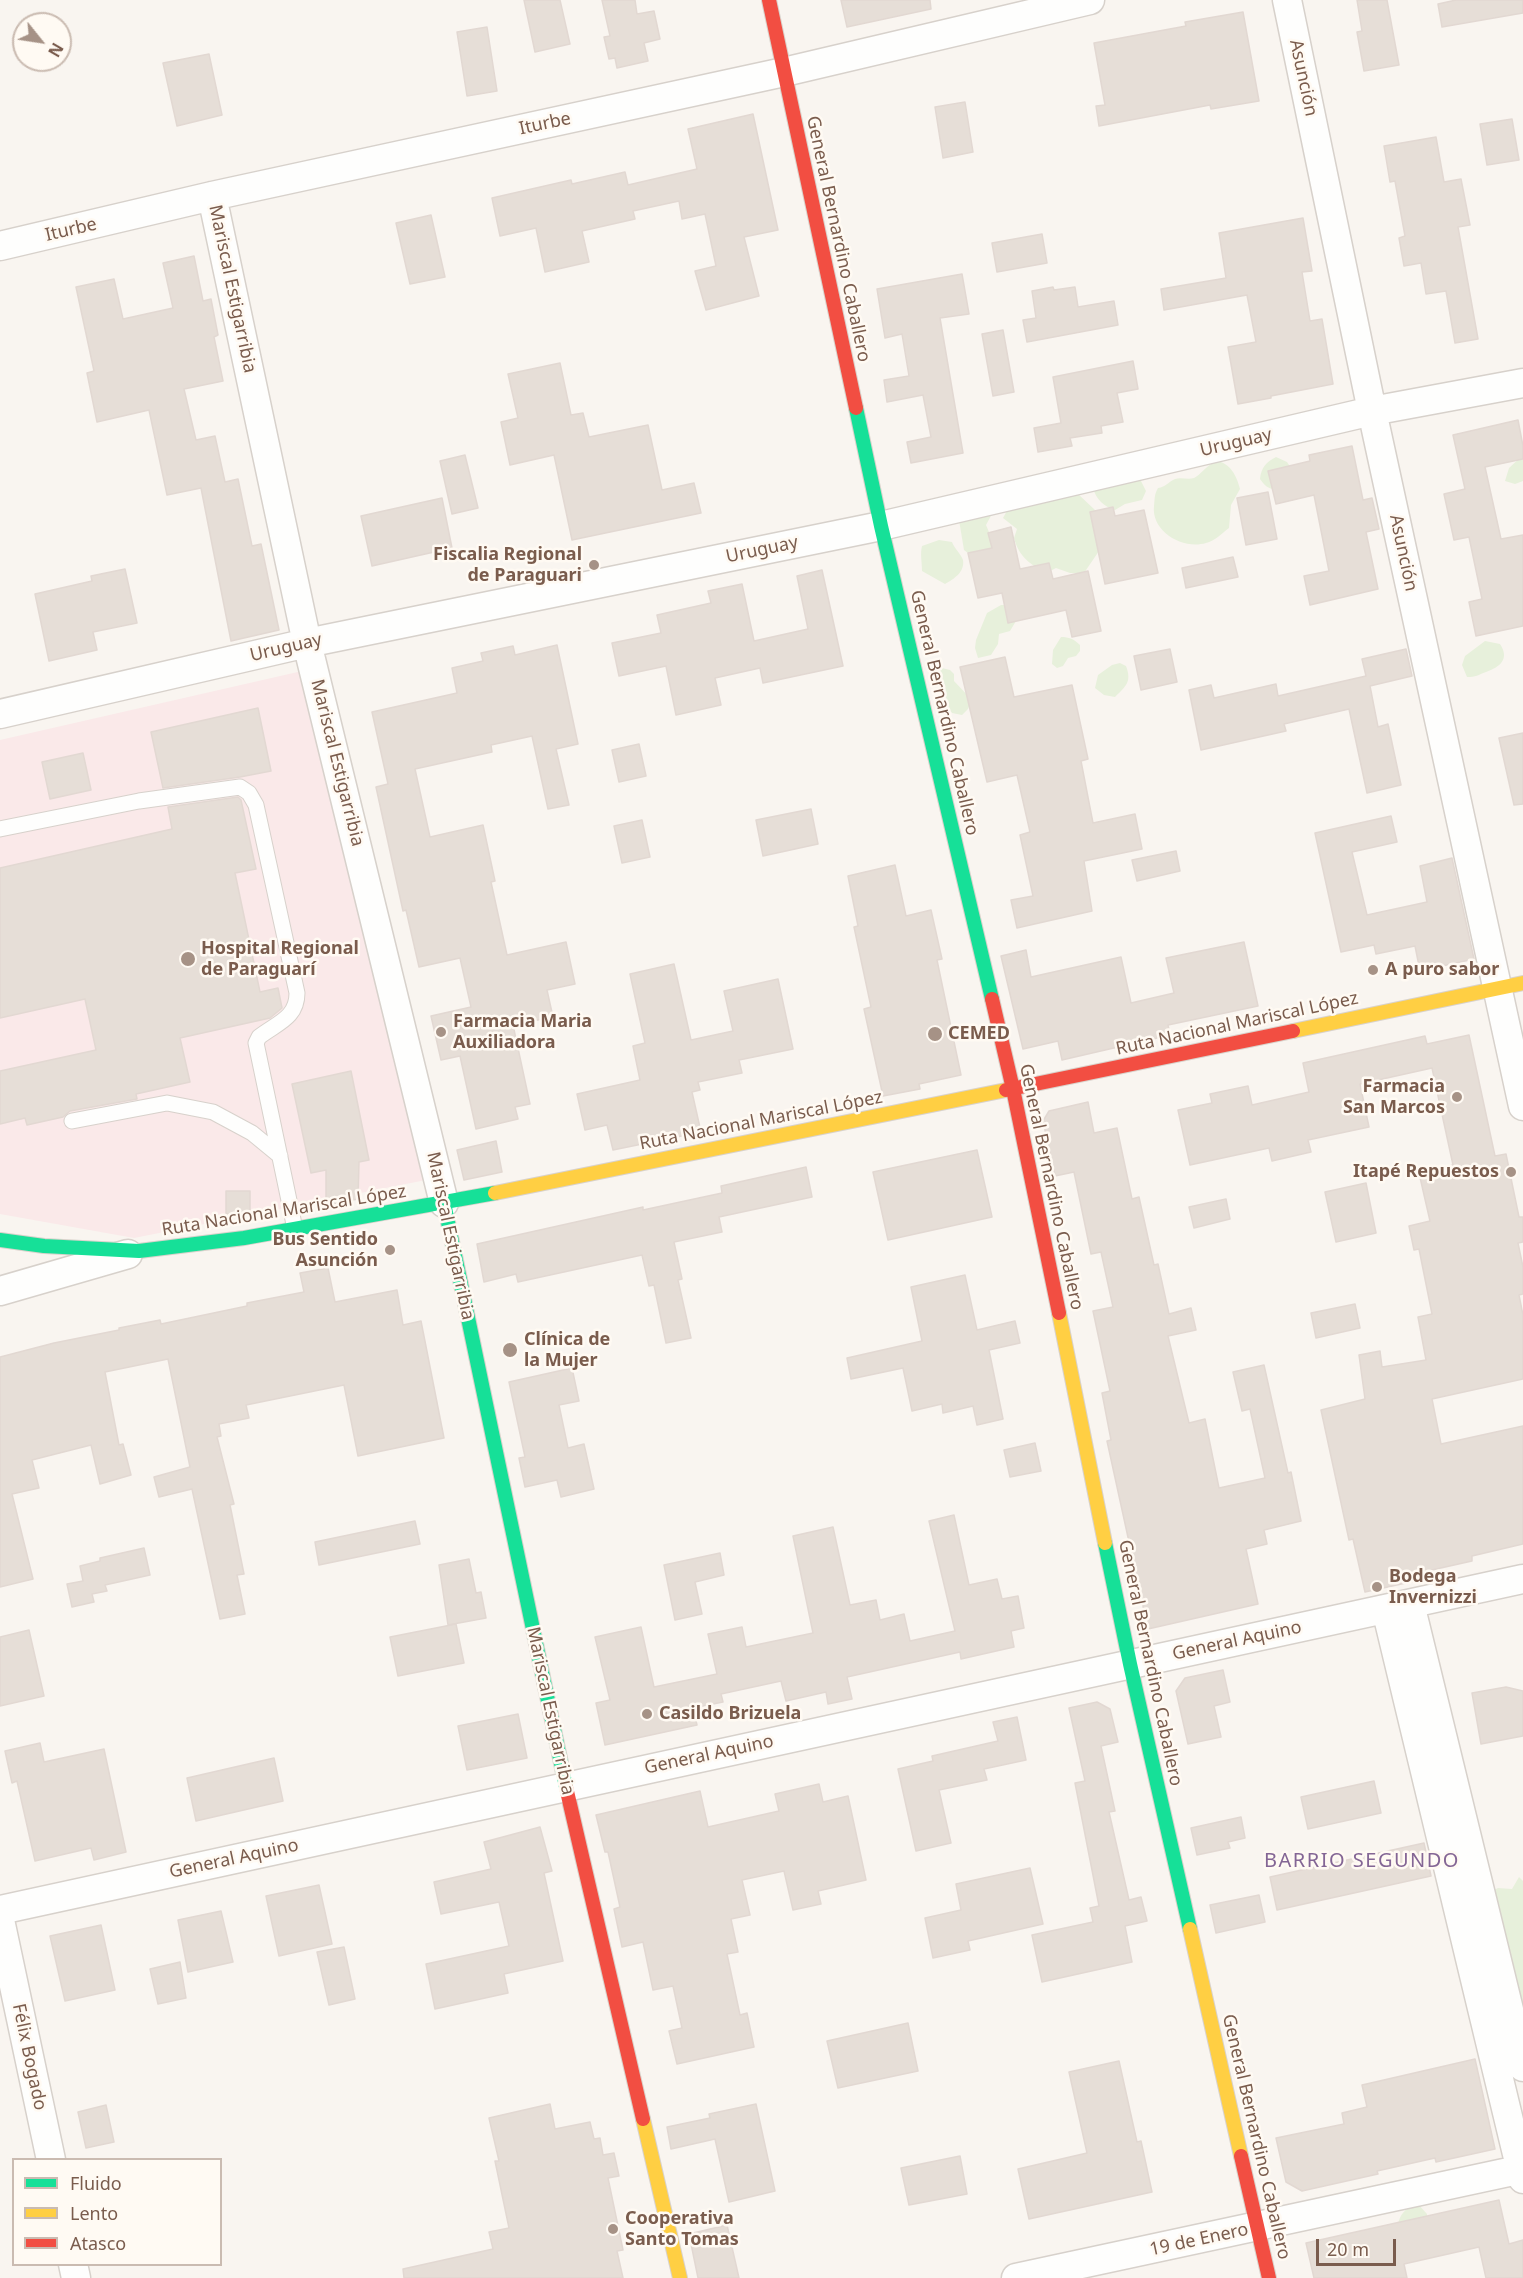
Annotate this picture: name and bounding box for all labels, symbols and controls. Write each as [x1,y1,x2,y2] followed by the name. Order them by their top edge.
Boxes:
[12,12,72,72] north arrow
[1284,38,1322,118] street label: Asunción
[43,39,69,61] text: N
[517,108,573,140] street label: Iturbe
[801,114,875,364] street label: General Bernardino Caballero
[204,203,260,375] street label: Mariscal Estigarribia
[43,214,99,246] street label: Iturbe
[1198,424,1274,462] street label: Uruguay
[1384,513,1422,593] street label: Asunción
[724,532,800,568] street label: Uruguay
[433,544,582,586] place label: Fiscalia Regional de Paraguari
[587,558,601,572] marker: Fiscalia Regional de Paraguari
[905,588,983,838] street label: General Bernardino Caballero
[248,629,324,667] street label: Uruguay
[306,677,368,849] street label: Mariscal Estigarribia
[201,938,359,980] place label: Hospital Regional de Paraguarí
[179,950,197,968] marker: Hospital Regional de Paraguarí
[1385,959,1499,981] place label: A puro sabor
[1366,963,1380,977] marker: A puro sabor
[1114,988,1360,1060] street label: Ruta Nacional Mariscal López
[453,1011,592,1054] place label: Farmacia Maria Auxiliadora
[948,1023,1010,1045] place label: CEMED
[434,1025,448,1039] marker: Farmacia Maria Auxiliadora
[926,1025,944,1043] marker: CEMED
[1014,1062,1088,1312] street label: General Bernardino Caballero
[1343,1076,1445,1118] place label: Farmacia San Marcos
[638,1087,884,1155] street label: Ruta Nacional Mariscal López
[1450,1090,1464,1104] marker: Farmacia San Marcos
[422,1150,478,1322] street label: Mariscal Estigarribia
[1353,1161,1499,1183] place label: Itapé Repuestos
[1504,1165,1518,1179] marker: Itapé Repuestos
[160,1181,408,1241] street label: Ruta Nacional Mariscal López
[272,1229,378,1272] place label: Bus Sentido Asunción
[383,1243,397,1257] marker: Bus Sentido Asunción
[524,1329,610,1372] place label: Clínica de la Mujer
[501,1341,519,1359] marker: Clínica de la Mujer
[1113,1538,1187,1788] street label: General Bernardino Caballero
[1389,1566,1477,1608] place label: Bodega Invernizzi
[1370,1580,1384,1594] marker: Bodega Invernizzi
[1170,1617,1304,1665] street label: General Aquino
[522,1625,578,1797] street label: Mariscal Estigarribia
[659,1703,801,1725] place label: Casildo Brizuela
[640,1707,654,1721] marker: Casildo Brizuela
[642,1731,776,1779] street label: General Aquino
[167,1835,301,1883] street label: General Aquino
[1264,1849,1460,1873] district label: BARRIO SEGUNDO
[7,2002,51,2112] street label: Félix Bogado
[1217,2012,1295,2262] street label: General Bernardino Caballero
[12,2158,222,2266] legend
[70,2171,122,2195] text: Fluido
[70,2201,118,2225] text: Lento
[625,2208,739,2250] place label: Cooperativa Santo Tomas
[1148,2219,1250,2261] street label: 19 de Enero
[606,2222,620,2236] marker: Cooperativa Santo Tomas
[1319,2227,1398,2265] scale bar
[70,2231,126,2255] text: Atasco
[1327,2237,1369,2261] text: 20 m

